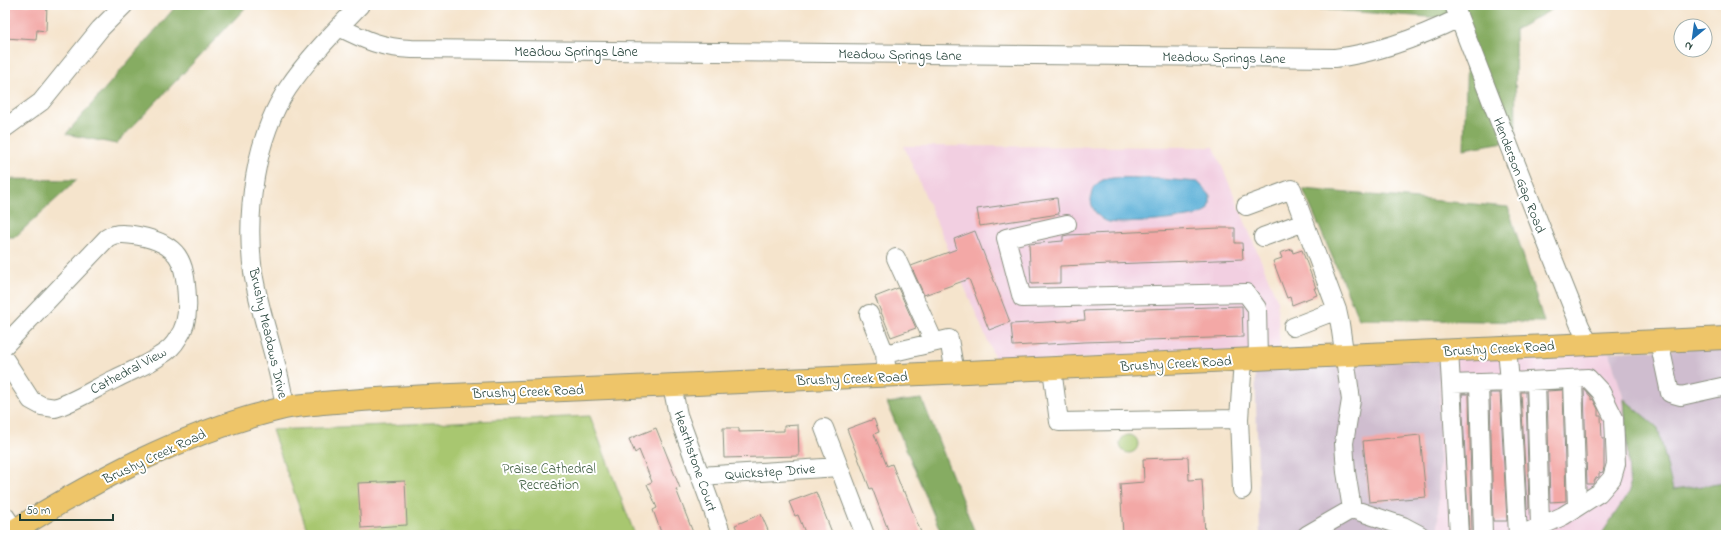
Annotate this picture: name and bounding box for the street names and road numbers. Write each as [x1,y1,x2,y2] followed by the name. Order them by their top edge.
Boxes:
[514,42,638,64] street label: Meadow Springs Lane
[838,44,963,68] street label: Meadow Springs Lane
[1162,47,1287,71] street label: Meadow Springs Lane
[1487,115,1550,237] street label: Henderson Gap Road
[241,265,293,402] street label: Brushy Meadows Drive
[1442,336,1555,364] street label: Brushy Creek Road
[87,342,171,400] street label: Cathedral View
[1119,351,1232,379] street label: Brushy Creek Road
[795,367,908,393] street label: Brushy Creek Road
[471,380,584,406] street label: Brushy Creek Road
[667,408,722,515] street label: Hearthstone Court
[99,424,210,492] street label: Brushy Creek Road
[724,459,817,486] street label: Quickstep Drive

